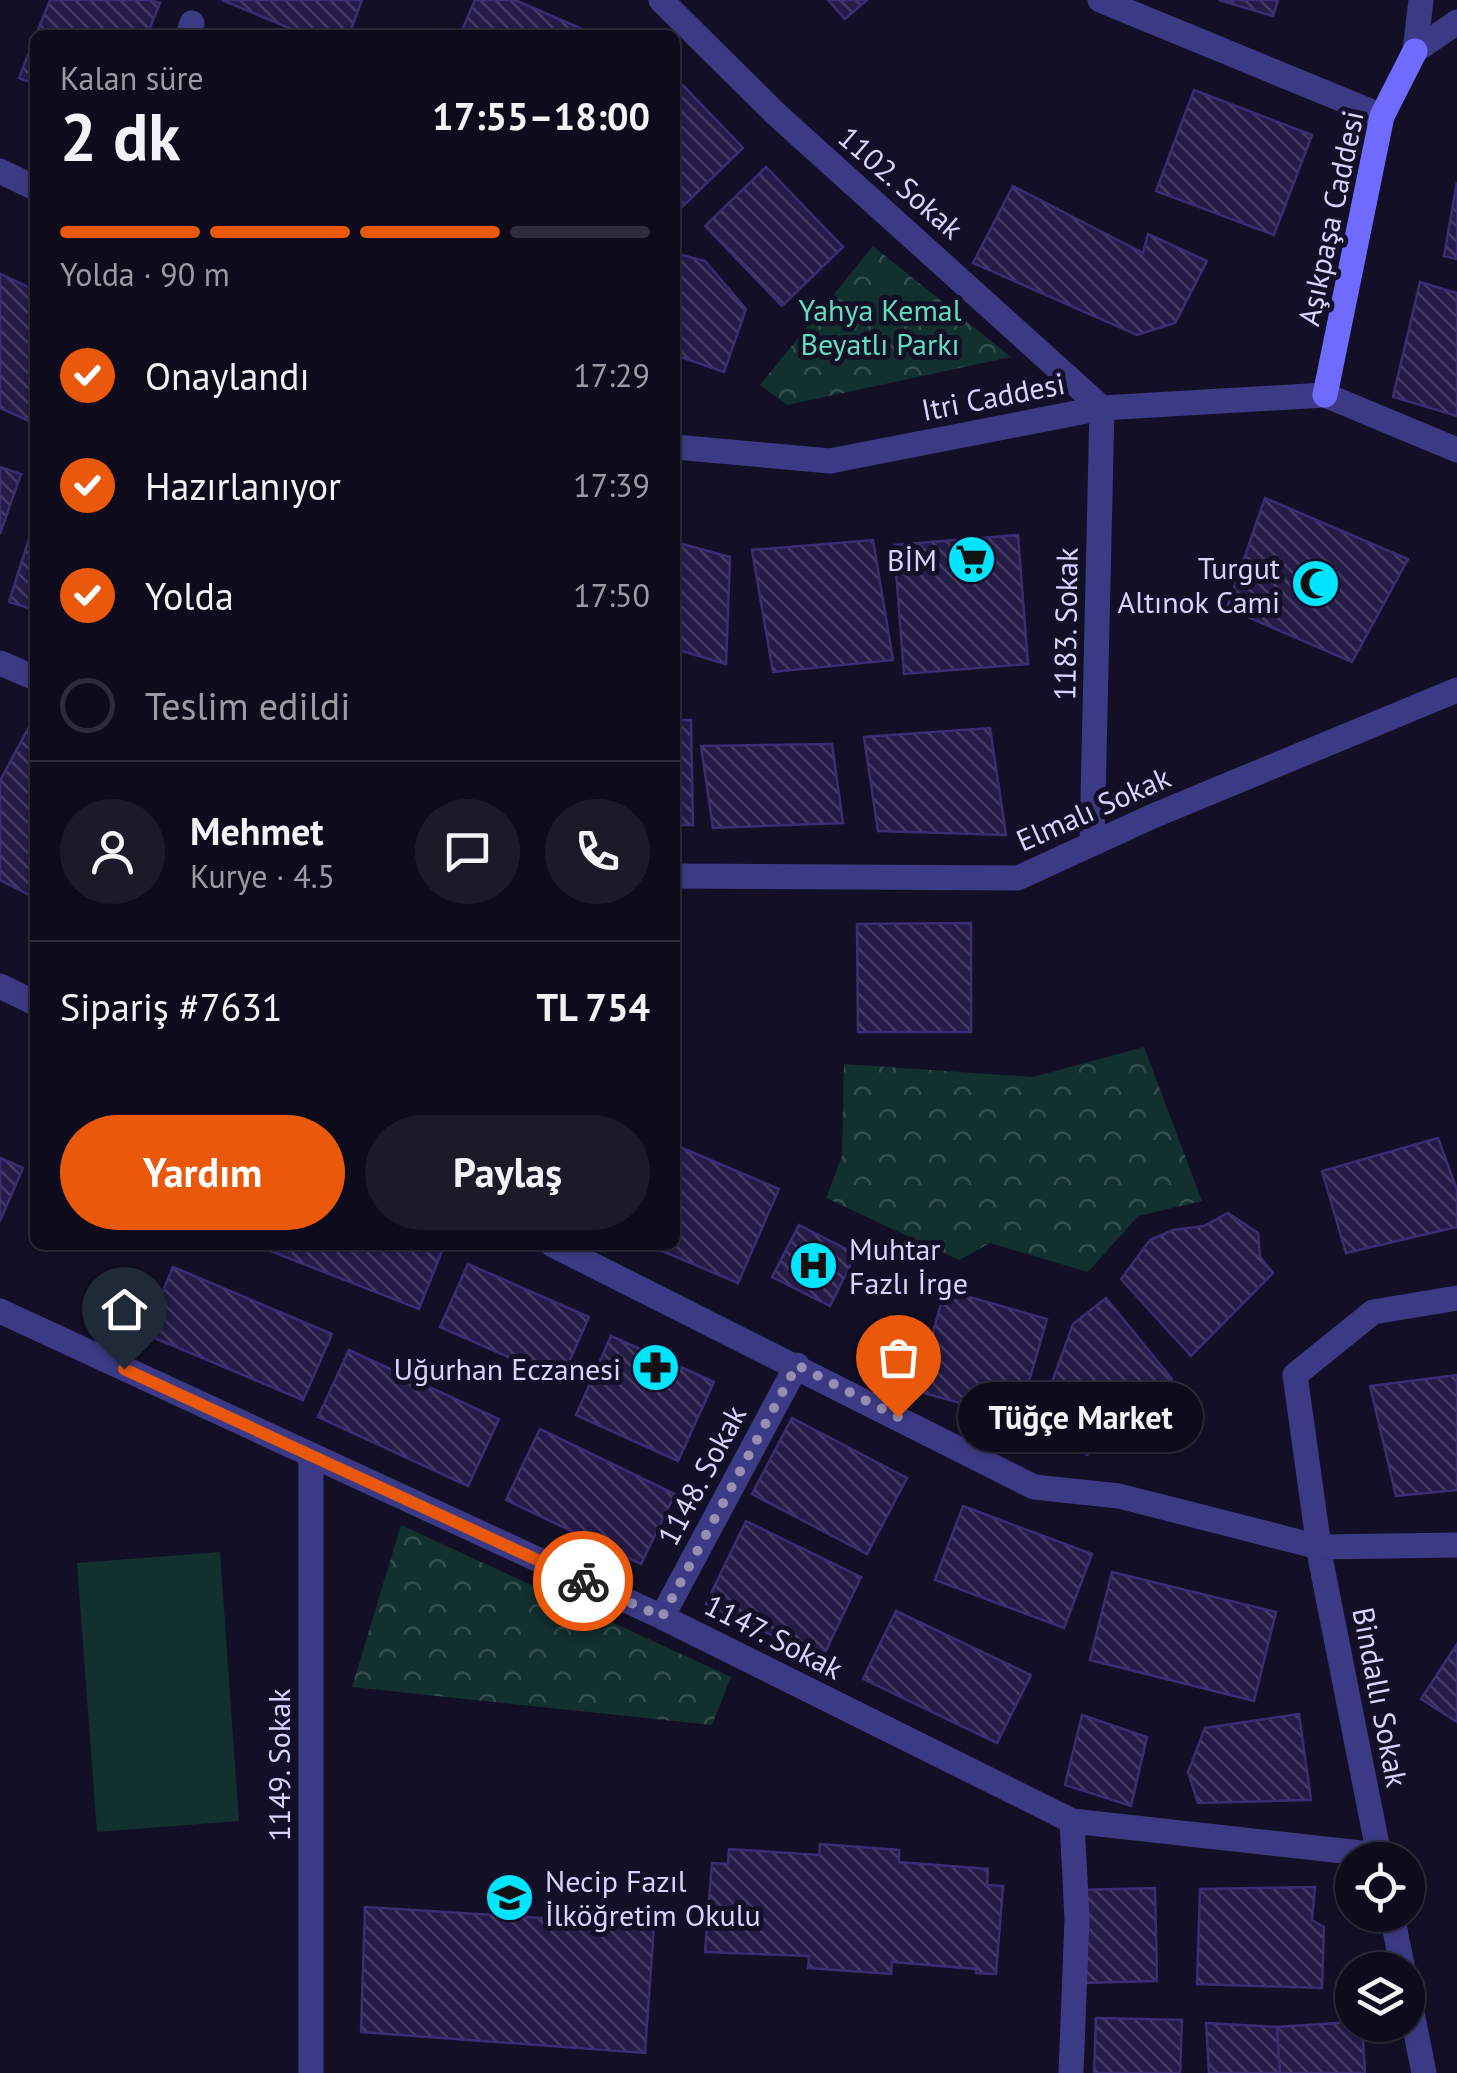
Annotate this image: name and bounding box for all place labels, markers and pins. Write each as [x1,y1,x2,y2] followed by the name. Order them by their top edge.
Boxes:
[946,533,998,585] supermarket icon: BİM
[887,540,937,579] place label: BİM
[1118,548,1280,621] place label: Turgut Altınok Cami
[1289,558,1341,610] mosque icon: Turgut Altınok Cami
[849,1229,968,1302] place label: Muhtar Fazlı İrge
[788,1239,840,1291] hospital icon: Muhtar Fazlı İrge
[82,1267,167,1370] pin
[856,1315,941,1418] pin
[630,1342,682,1394] pharmacy icon: Uğurhan Eczanesi
[394,1349,621,1388] place label: Uğurhan Eczanesi
[958,1382,1203,1452] callout: Tüğçe Market
[545,1861,761,1934] place label: Necip Fazıl İlköğretim Okulu
[484,1871,536,1923] school or university icon: Necip Fazıl İlköğretim Okulu

